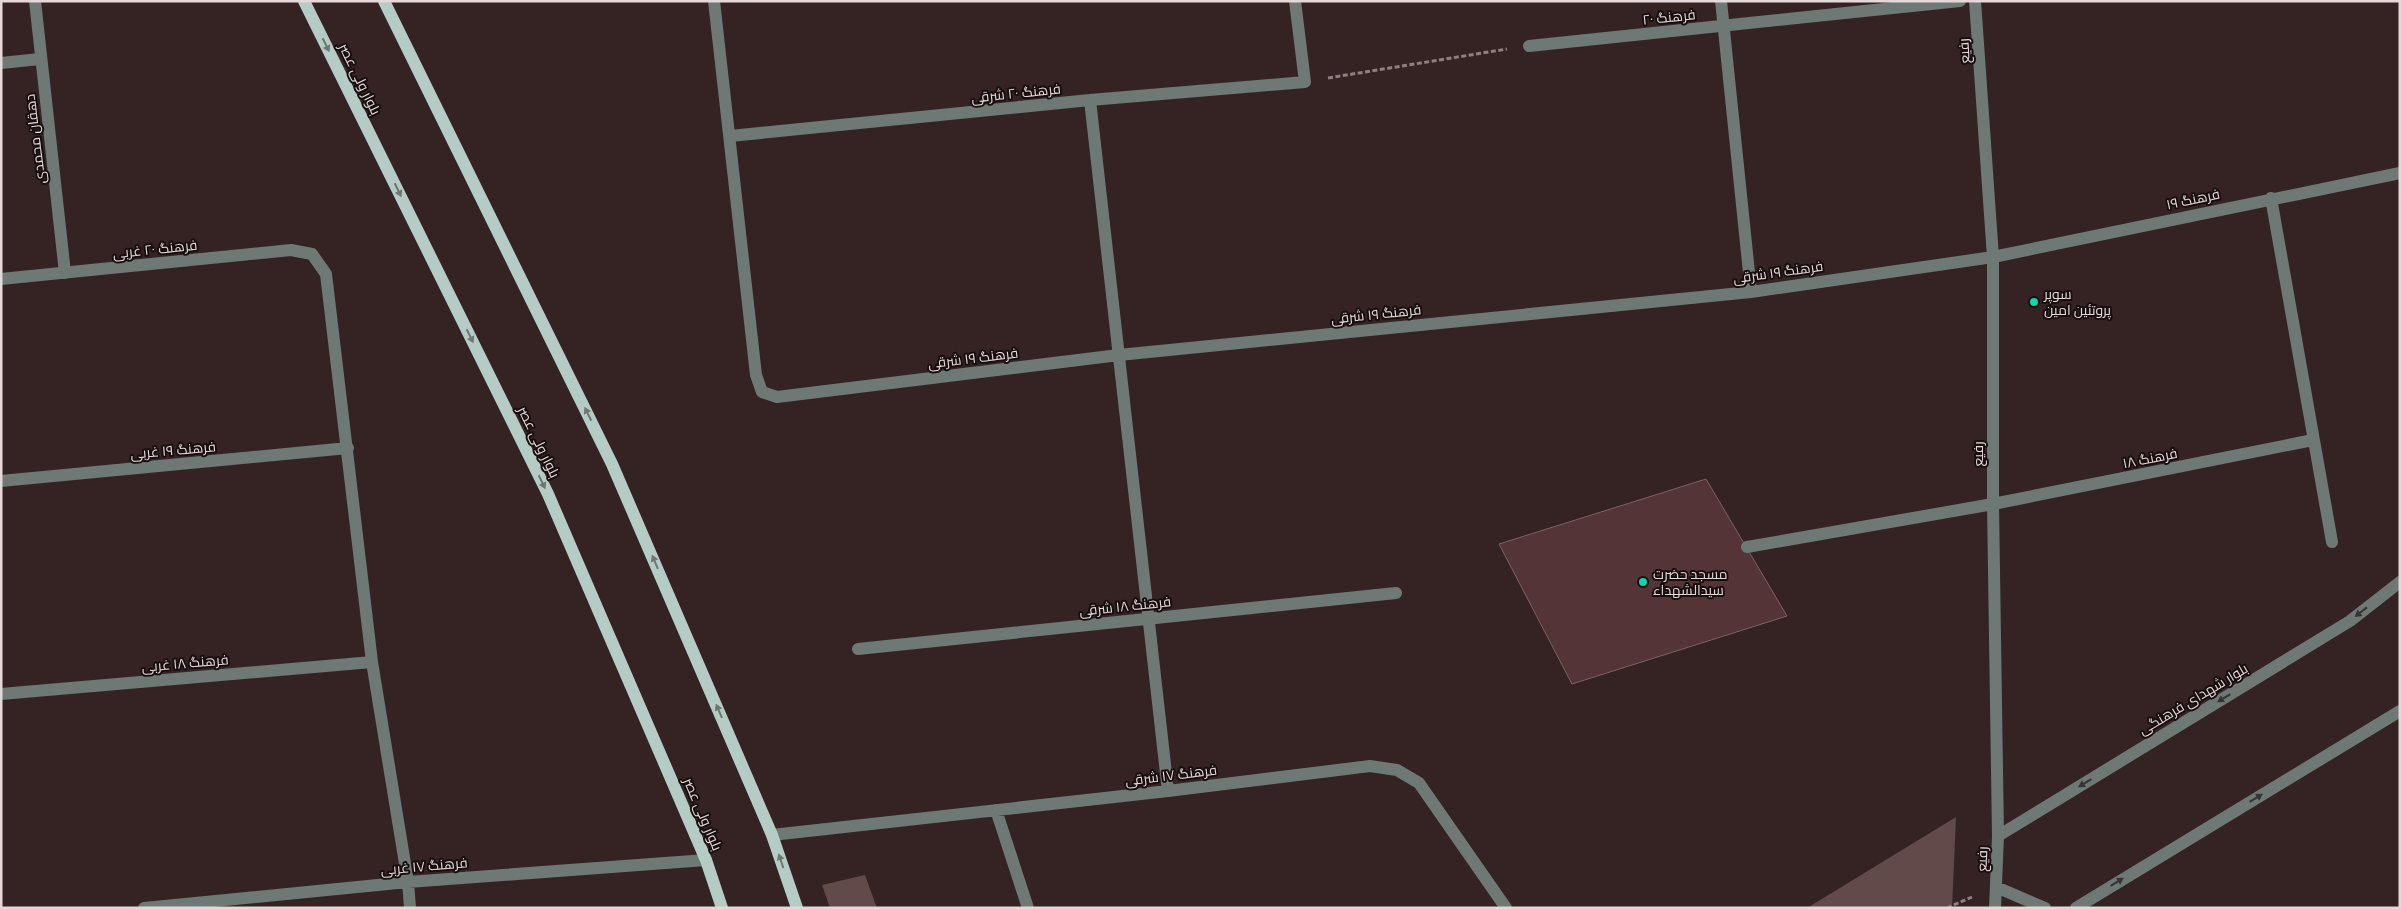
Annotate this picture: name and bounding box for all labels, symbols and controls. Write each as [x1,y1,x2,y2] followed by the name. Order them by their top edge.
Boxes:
[1642,6,1696,29] street label: فرهنگ ۲۰
[322,38,330,52] one-way arrow
[1955,38,1974,64] street label: رفیع
[334,40,384,118] street label: بلوار ولی عصر
[970,80,1062,107] street label: فرهنگ ۲۰ شرقی
[22,93,49,185] street label: دهقان محمدی
[394,183,402,198] one-way arrow
[2165,186,2221,213] street label: فرهنگ ۱۹
[112,237,198,262] street label: فرهنگ ۲۰ غربی
[1732,258,1824,287] street label: فرهنگ ۱۹ شرقی
[2043,286,2111,320] place label: سوپر پروتئین امین
[2028,296,2040,308] marker: سوپر پروتئین امین
[1330,301,1422,328] street label: فرهنگ ۱۹ شرقی
[466,329,474,343] one-way arrow
[927,345,1019,372] street label: فرهنگ ۱۹ شرقی
[513,403,563,481] street label: بلوار ولی عصر
[583,407,591,421] one-way arrow
[130,438,217,463] street label: فرهنگ ۱۹ غربی
[1970,441,1987,467] street label: رفیع
[2121,445,2179,472] street label: فرهنگ ۱۸
[538,475,546,489] one-way arrow
[650,555,658,569] one-way arrow
[1653,566,1728,599] place label: مسجد حضرت سیدالشهداء
[1637,576,1649,588] marker: مسجد حضرت سیدالشهداء
[1078,593,1172,620] street label: فرهنگ ۱۸ شرقی
[2354,607,2368,617] one-way arrow
[141,651,229,676] street label: فرهنگ ۱۸ غربی
[2135,660,2251,739] street label: بلوار شهدای فرهنگی
[2217,694,2230,703] one-way arrow
[715,704,723,719] one-way arrow
[1124,761,1218,790] street label: فرهنگ ۱۷ شرقی
[679,774,726,853] street label: بلوار ولی عصر
[2078,778,2091,787] one-way arrow
[2250,794,2263,803] one-way arrow
[1974,846,1991,872] street label: رفیع
[380,854,468,879] street label: فرهنگ ۱۷ غربی
[777,854,785,869] one-way arrow
[2111,878,2124,887] one-way arrow

